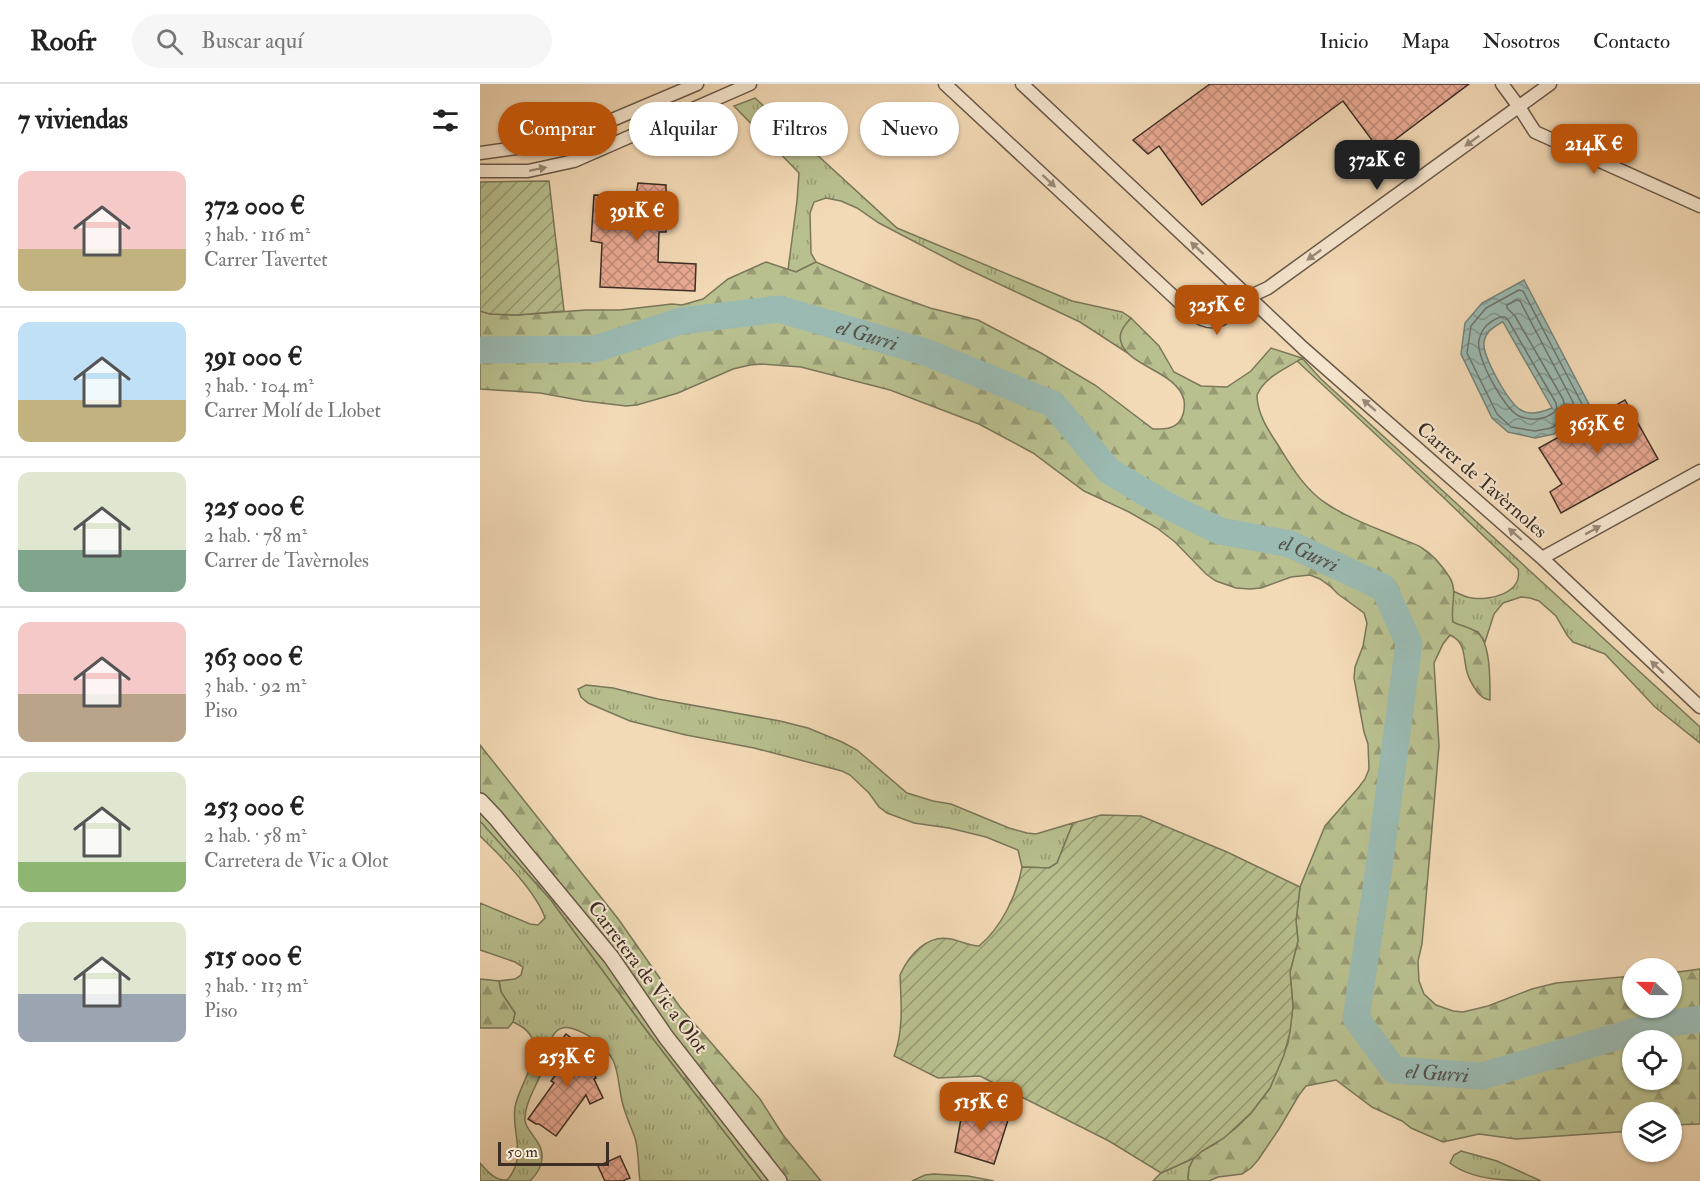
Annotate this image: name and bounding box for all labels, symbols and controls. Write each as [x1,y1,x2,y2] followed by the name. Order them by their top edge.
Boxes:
[132,14,552,68] search box
[30,24,96,59] text: Roofr
[153,25,186,58] icon: search
[201,27,303,55] text: Buscar aquí
[1319,28,1368,55] text: Inicio
[1401,28,1449,55] text: Mapa
[1482,28,1560,55] text: Nosotros
[1593,28,1670,55] text: Contacto
[498,102,617,156] chip: Comprar
[629,102,738,156] chip: Alquilar
[750,102,848,156] chip: Filtros
[860,102,959,156] chip: Nuevo
[18,104,128,136] text: 7 viviendas
[429,104,462,137] icon: filters
[1545,124,1643,175] pin: 214K €
[1565,131,1623,156] text: 214K €
[1464,135,1480,147] one-way arrow
[1328,140,1426,191] pin: 372K €
[1349,147,1405,172] text: 372K €
[529,164,548,173] one-way arrow
[1042,174,1057,188] one-way arrow
[204,190,305,222] text: 372 000 €
[588,191,686,242] pin: 391K €
[66,195,138,267] icon: home
[610,198,664,223] text: 391K €
[204,222,310,247] text: 3 hab. · 116 m²
[1190,242,1204,256] one-way arrow
[204,247,328,272] text: Carrer Tavertet
[1306,249,1322,261] one-way arrow
[1168,285,1266,336] pin: 325K €
[1189,292,1245,317] text: 325K €
[833,313,901,357] water label: el Gurri
[204,341,303,373] text: 391 000 €
[66,346,138,418] icon: home
[204,373,314,398] text: 3 hab. · 104 m²
[204,398,381,423] text: Carrer Molí de Llobet
[1361,398,1376,412] one-way arrow
[1548,404,1646,455] pin: 363K €
[1569,411,1625,436] text: 363K €
[1412,416,1553,544] street label: Carrer de Tavèrnoles
[204,491,305,523] text: 325 000 €
[66,496,138,568] icon: home
[204,523,307,548] text: 2 hab. · 78 m²
[1585,525,1602,535] one-way arrow
[1507,527,1522,541] one-way arrow
[1277,529,1343,578] water label: el Gurri
[204,548,369,573] text: Carrer de Tavèrnoles
[204,641,303,673] text: 363 000 €
[66,646,138,718] icon: home
[1650,660,1665,674] one-way arrow
[204,673,306,698] text: 3 hab. · 92 m²
[204,698,237,723] text: Piso
[204,791,305,823] text: 253 000 €
[66,796,138,868] icon: home
[204,823,307,848] text: 2 hab. · 58 m²
[204,848,388,873] text: Carretera de Vic a Olot
[583,896,714,1059] street label: Carretera de Vic a Olot
[204,941,302,973] text: 515 000 €
[66,946,138,1018] icon: home
[1622,958,1682,1018] north arrow
[1622,958,1682,1162] map controls
[204,973,308,998] text: 3 hab. · 113 m²
[204,998,237,1023] text: Piso
[1622,1030,1682,1090] button: locate
[518,1037,616,1088] pin: 253K €
[539,1044,595,1069] text: 253K €
[1405,1057,1470,1089] water label: el Gurri
[932,1082,1030,1133] pin: 515K €
[954,1089,1008,1114] text: 515K €
[1622,1102,1682,1162] button: layers
[498,1139,609,1166] scale bar
[507,1142,538,1162] text: 50 m

